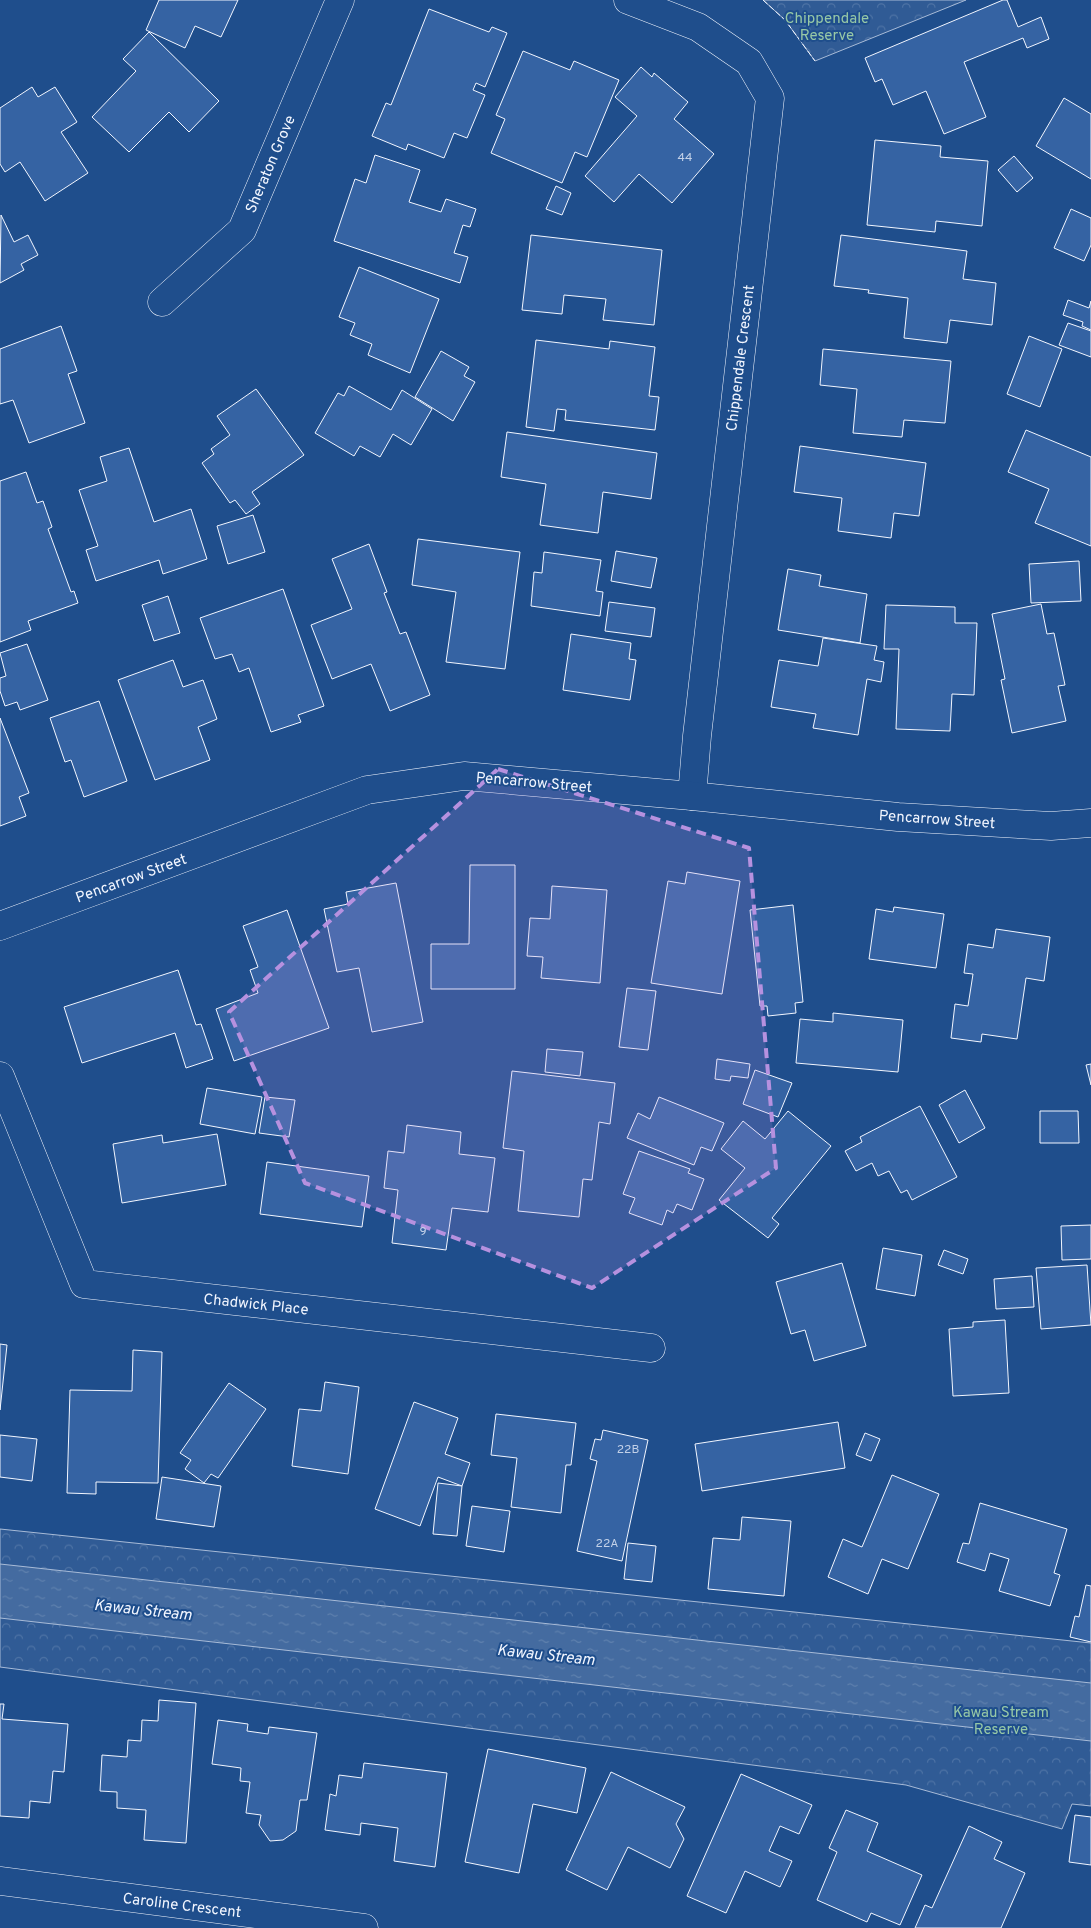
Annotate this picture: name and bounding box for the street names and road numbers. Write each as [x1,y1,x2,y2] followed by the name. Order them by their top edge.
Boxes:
[242,113,301,216] street label: Sheraton Grove
[723,284,760,433] street label: Chippendale Crescent
[475,769,593,798] street label: Pencarrow Street
[878,807,996,834] street label: Pencarrow Street
[73,851,190,908] street label: Pencarrow Street
[202,1291,309,1320] street label: Chadwick Place
[121,1890,242,1923] street label: Caroline Crescent

